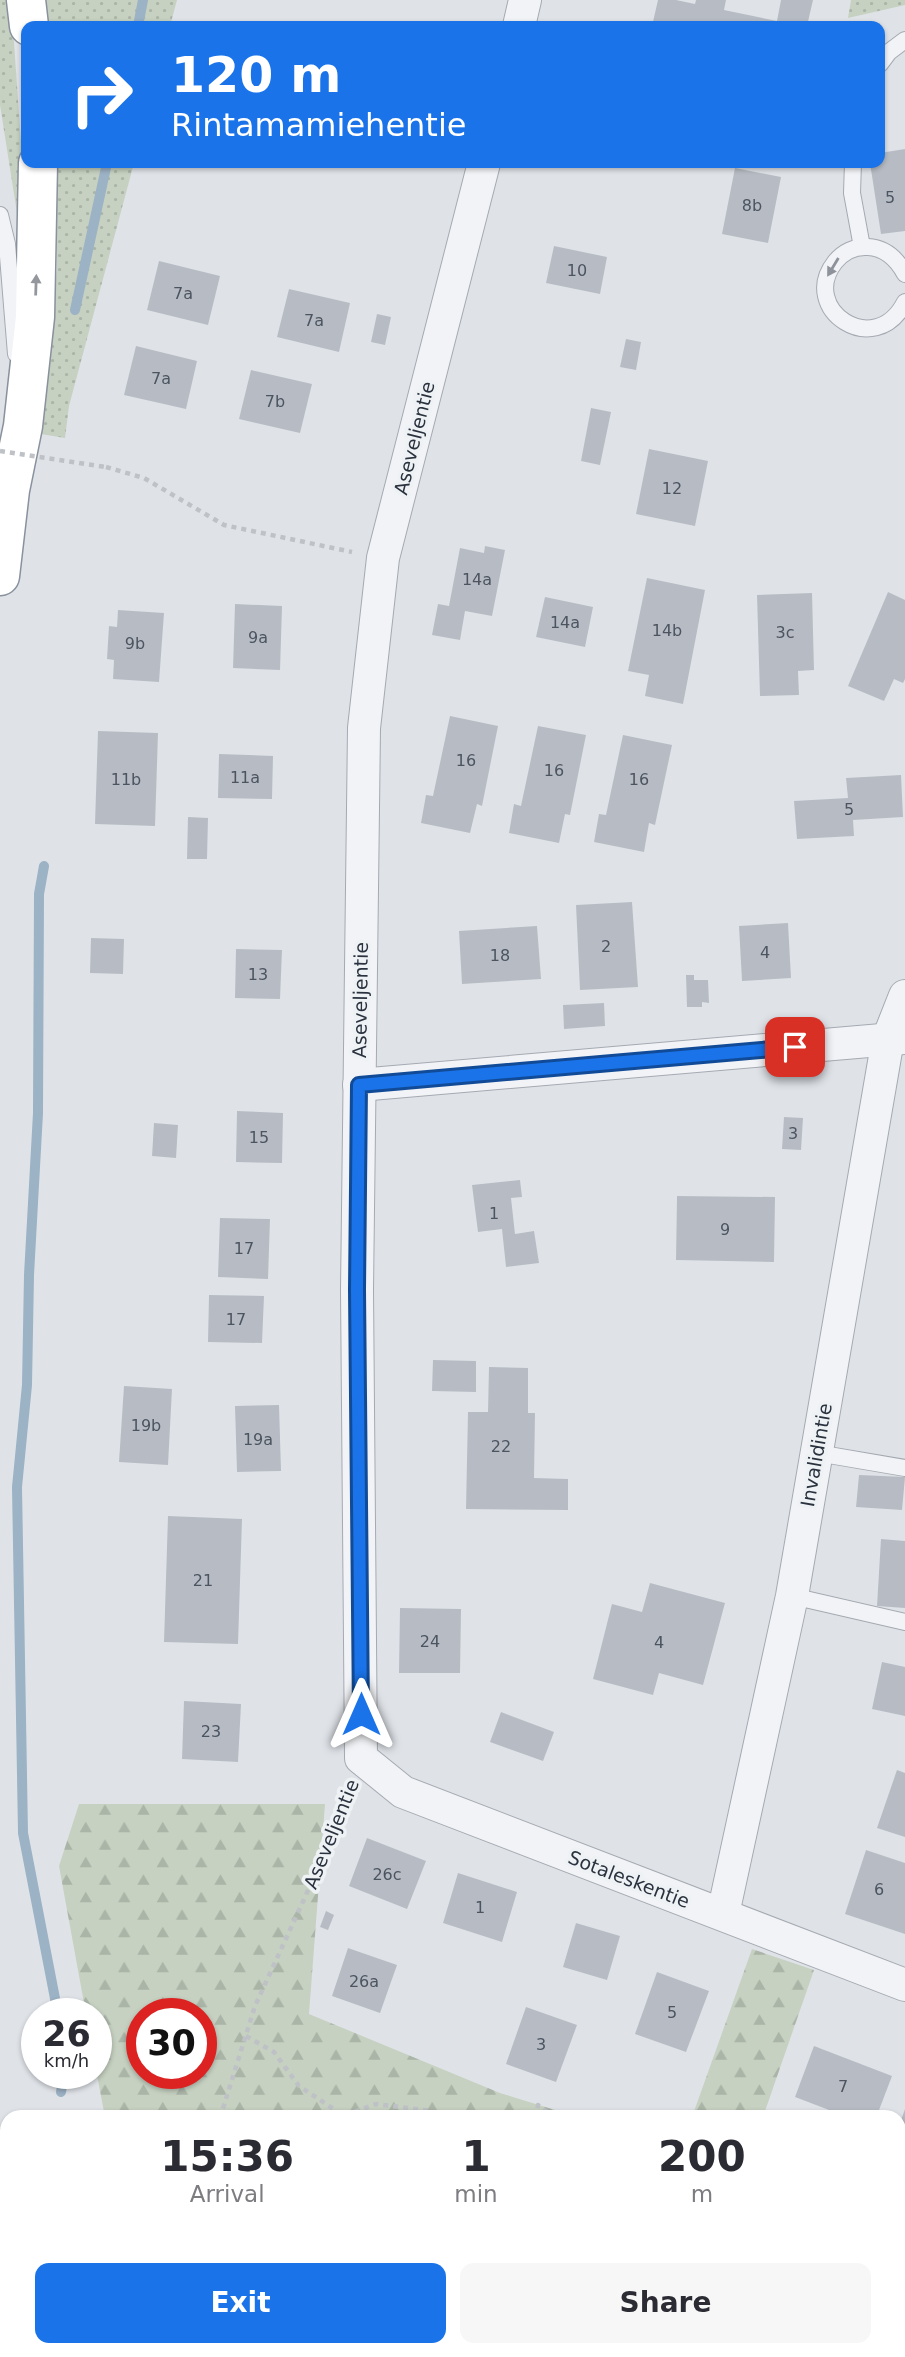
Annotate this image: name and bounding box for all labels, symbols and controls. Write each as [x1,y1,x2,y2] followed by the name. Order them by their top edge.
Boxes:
[171,47,341,104] text: 120 m
[56,49,147,140] icon: right
[171,106,466,144] text: Rintamamiehentie
[885,188,895,207] house number: 5
[742,196,762,215] house number: 8b
[827,258,839,277] one-way arrow
[567,261,587,280] house number: 10
[30,274,42,296] one-way arrow
[173,284,193,303] house number: 7a
[304,311,324,330] house number: 7a
[151,369,171,388] house number: 7a
[389,379,439,497] street label: Aseveljentie
[265,392,285,411] house number: 7b
[662,479,682,498] house number: 12
[462,570,492,589] house number: 14a
[550,613,580,632] house number: 14a
[652,621,682,640] house number: 14b
[776,623,794,642] house number: 3c
[248,628,268,647] house number: 9a
[125,634,145,653] house number: 9b
[456,751,476,770] house number: 16
[544,761,564,780] house number: 16
[230,768,260,787] house number: 11a
[111,770,141,789] house number: 11b
[629,770,649,789] house number: 16
[844,800,854,819] house number: 5
[601,937,611,956] house number: 2
[348,942,372,1058] street label: Aseveljentie
[760,943,770,962] house number: 4
[490,946,510,965] house number: 18
[248,965,268,984] house number: 13
[765,1017,825,1077] pin
[776,1028,814,1066] icon: arrive
[788,1124,798,1143] house number: 3
[249,1128,269,1147] house number: 15
[489,1204,499,1223] house number: 1
[720,1220,730,1239] house number: 9
[234,1239,254,1258] house number: 17
[226,1310,246,1329] house number: 17
[796,1401,836,1509] street label: Invalidintie
[131,1416,161,1435] house number: 19b
[243,1430,273,1449] house number: 19a
[491,1437,511,1456] house number: 22
[193,1571,213,1590] house number: 21
[420,1632,440,1651] house number: 24
[654,1633,664,1652] house number: 4
[324,1677,398,1751] position arrow
[201,1722,221,1741] house number: 23
[299,1776,363,1892] street label: Aseveljentie
[565,1846,693,1912] street label: Sotaleskentie
[372,1865,402,1884] house number: 26c
[874,1880,884,1899] house number: 6
[475,1898,485,1917] house number: 1
[349,1972,379,1991] house number: 26a
[126,1998,217,2089] speed limit sign: 30
[667,2003,677,2022] house number: 5
[42,2014,91,2054] text: 26
[536,2035,546,2054] house number: 3
[44,2050,89,2071] text: km/h
[838,2077,848,2096] house number: 7
[160,2132,294,2181] text: 15:36
[461,2132,491,2181] text: 1
[658,2132,746,2181] text: 200
[190,2181,265,2207] text: Arrival
[454,2181,498,2207] text: min
[691,2181,713,2207] text: m
[35,2263,446,2343] button: Exit
[460,2263,871,2343] button: Share

